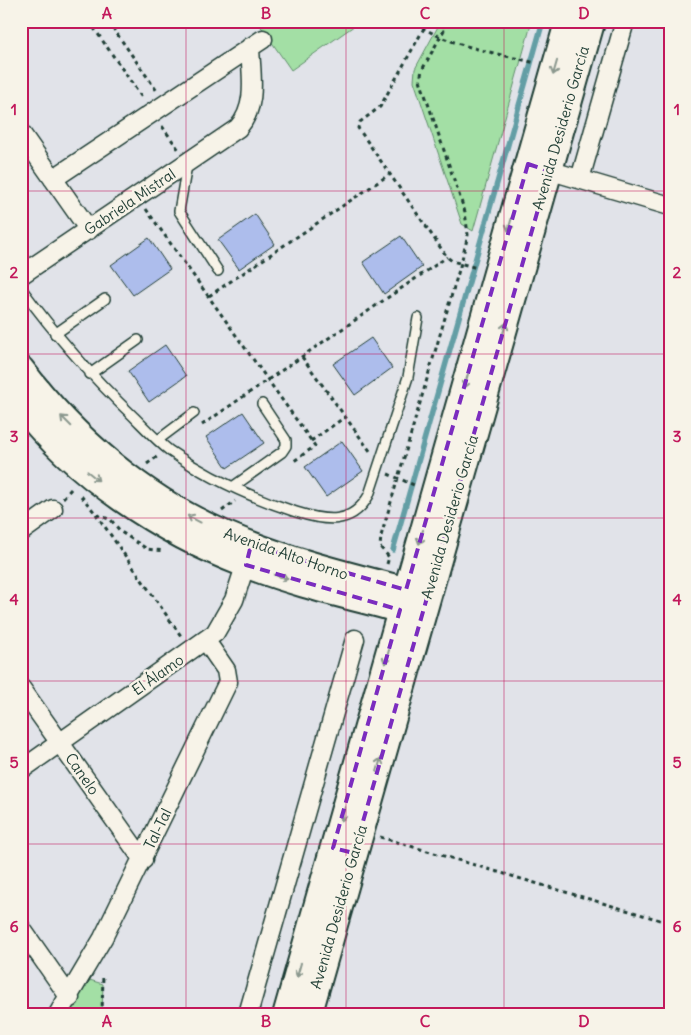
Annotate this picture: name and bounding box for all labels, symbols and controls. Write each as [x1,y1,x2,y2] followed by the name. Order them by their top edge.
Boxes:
[102,3,112,23] text: A
[261,3,272,23] text: B
[420,3,431,23] text: C
[578,3,590,23] text: D
[528,43,593,212] street label: Avenida Desiderio García
[550,60,559,76] one-way arrow
[11,99,17,119] text: 1
[674,99,680,119] text: 1
[80,164,179,239] street label: Gabriela Mistral
[505,216,515,232] one-way arrow
[10,262,19,282] text: 2
[673,262,682,282] text: 2
[499,323,509,339] one-way arrow
[460,372,470,388] one-way arrow
[60,415,72,427] one-way arrow
[9,426,19,446] text: 3
[672,426,682,446] text: 3
[417,432,482,601] street label: Avenida Desiderio García
[86,470,99,481] one-way arrow
[187,514,202,524] one-way arrow
[221,523,351,584] street label: Avenida Alto Horno
[415,528,425,544] one-way arrow
[273,573,288,582] one-way arrow
[9,589,19,609] text: 4
[672,589,682,609] text: 4
[381,649,391,665] one-way arrow
[128,650,187,699] street label: El Álamo
[61,749,104,798] street label: Canelo
[9,752,19,772] text: 5
[672,752,682,772] text: 5
[375,757,385,773] one-way arrow
[140,805,176,852] street label: Tal-Tal
[337,805,347,821] one-way arrow
[306,822,371,991] street label: Avenida Desiderio García
[9,916,19,936] text: 6
[672,916,682,936] text: 6
[293,962,303,978] one-way arrow
[102,1011,112,1031] text: A
[261,1011,272,1031] text: B
[420,1011,431,1031] text: C
[578,1011,590,1031] text: D

